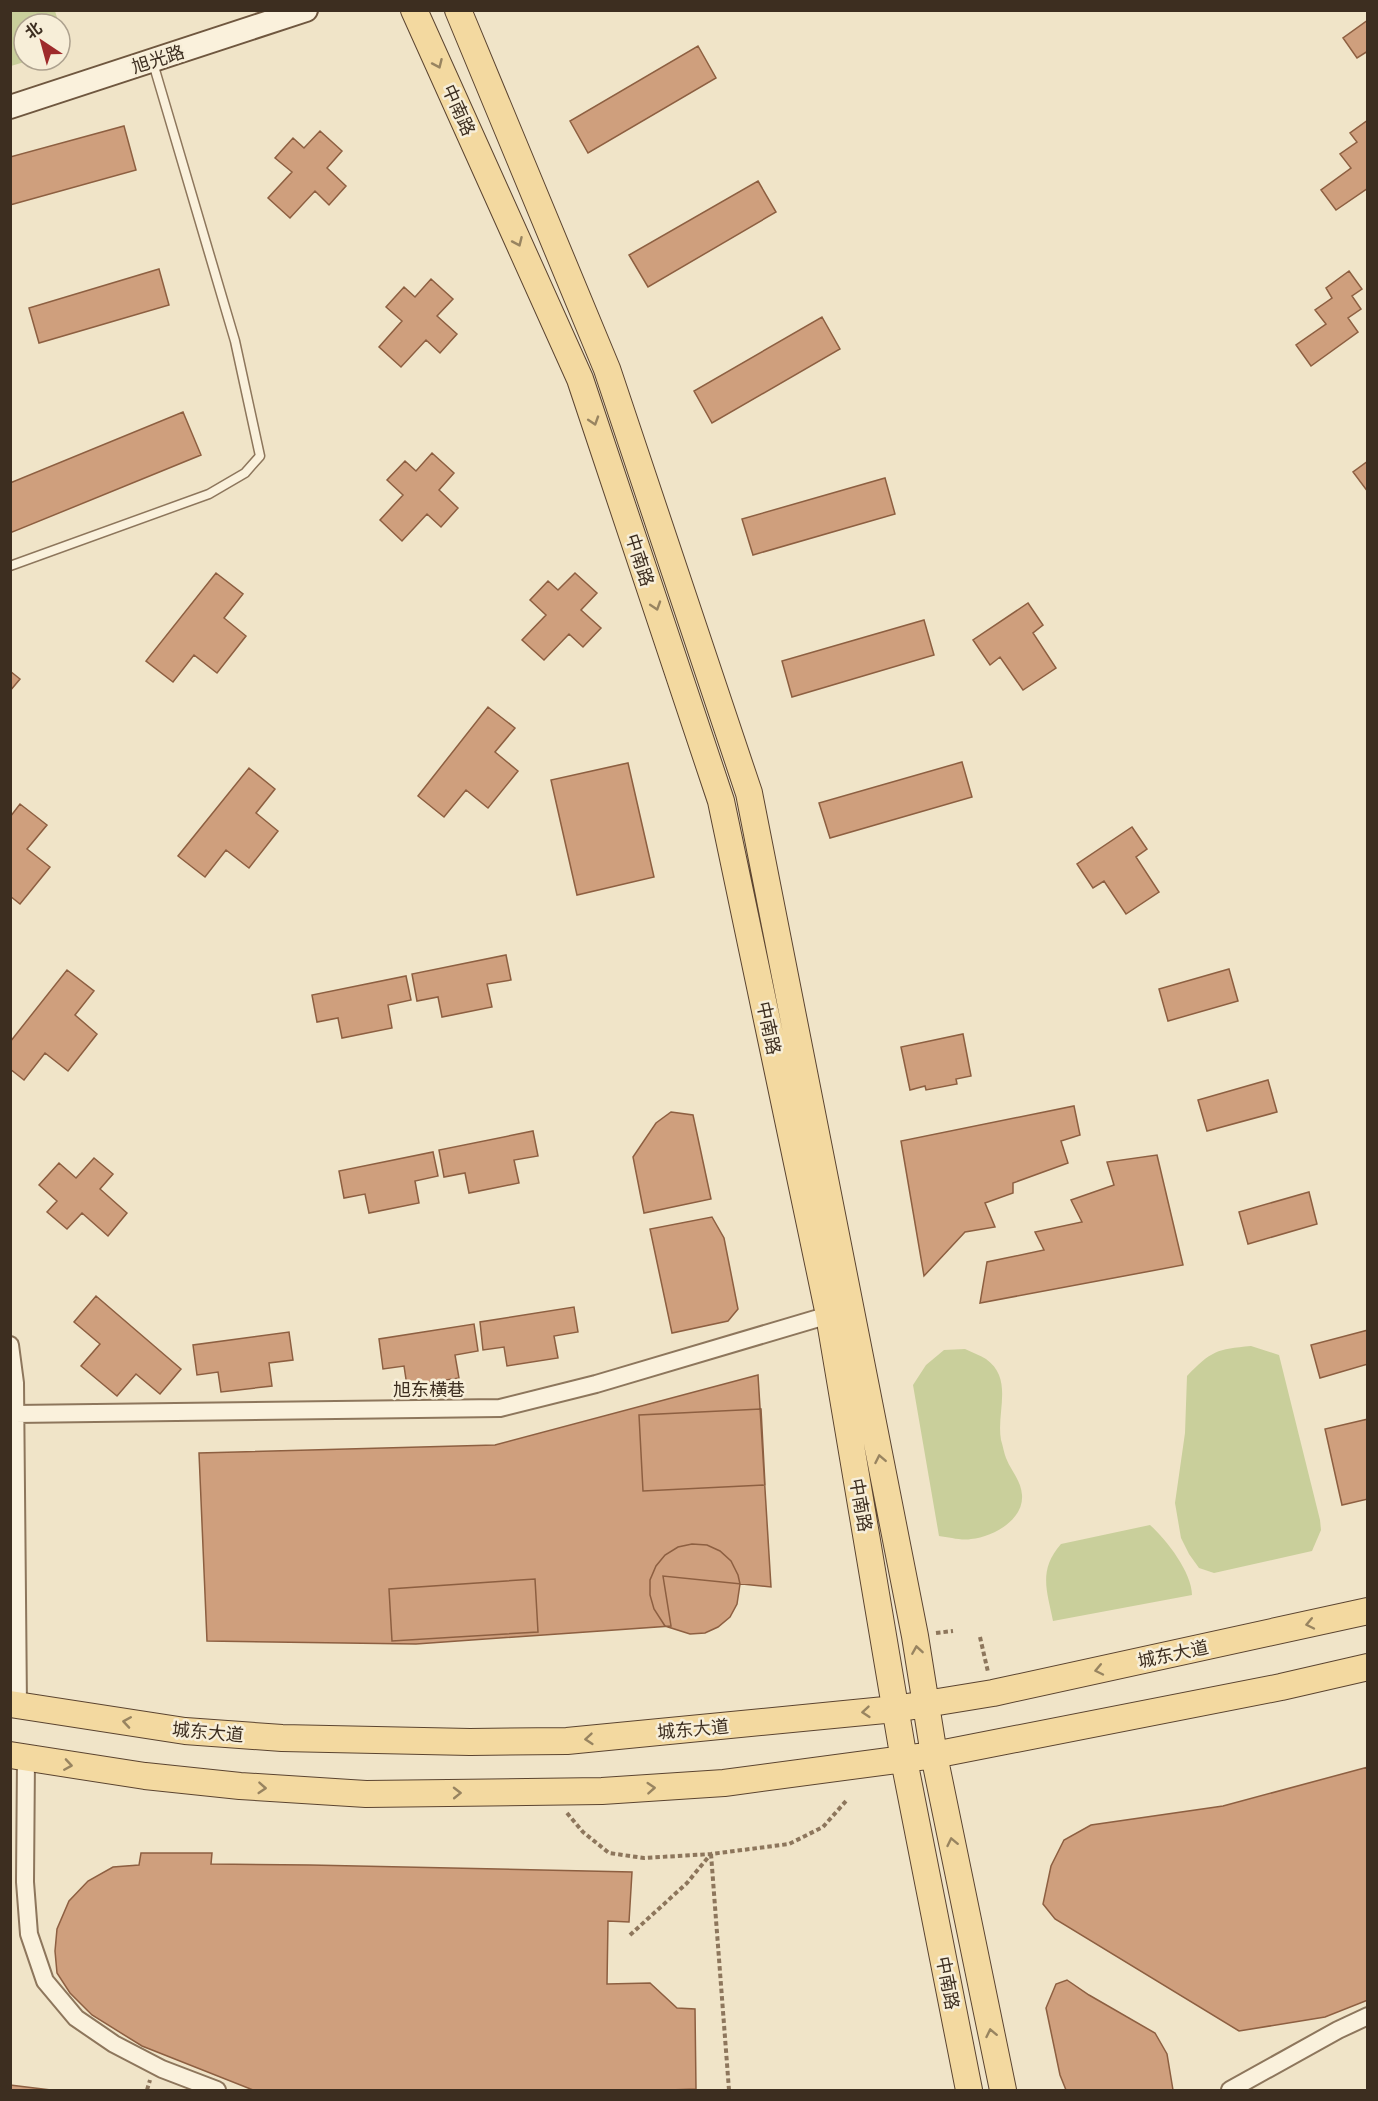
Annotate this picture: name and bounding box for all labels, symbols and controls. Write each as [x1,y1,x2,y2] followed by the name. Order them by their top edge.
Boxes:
[12,12,72,72] north arrow
[20,16,46,43] text: 北
[128,39,188,79] street label: 旭光路
[431,57,443,68] one-way arrow
[437,80,481,140] street label: 中南路
[511,235,523,246] one-way arrow
[587,415,599,426] one-way arrow
[620,530,660,590] street label: 中南路
[648,600,661,611] one-way arrow
[751,999,787,1057] street label: 中南路
[393,1377,465,1402] street label: 旭东横巷
[874,1454,887,1464] one-way arrow
[844,1476,878,1534] street label: 中南路
[1306,1616,1316,1629] one-way arrow
[1135,1634,1211,1674] street label: 城东大道
[912,1646,924,1655] one-way arrow
[1095,1662,1105,1675] one-way arrow
[862,1705,871,1718] one-way arrow
[656,1713,730,1745] street label: 城东大道
[171,1716,245,1748] street label: 城东大道
[123,1717,132,1729] one-way arrow
[584,1732,593,1745] one-way arrow
[64,1758,73,1770] one-way arrow
[257,1781,266,1794] one-way arrow
[647,1782,656,1795] one-way arrow
[452,1787,461,1799] one-way arrow
[946,1837,959,1847] one-way arrow
[931,1954,965,2012] street label: 中南路
[986,2028,999,2038] one-way arrow

